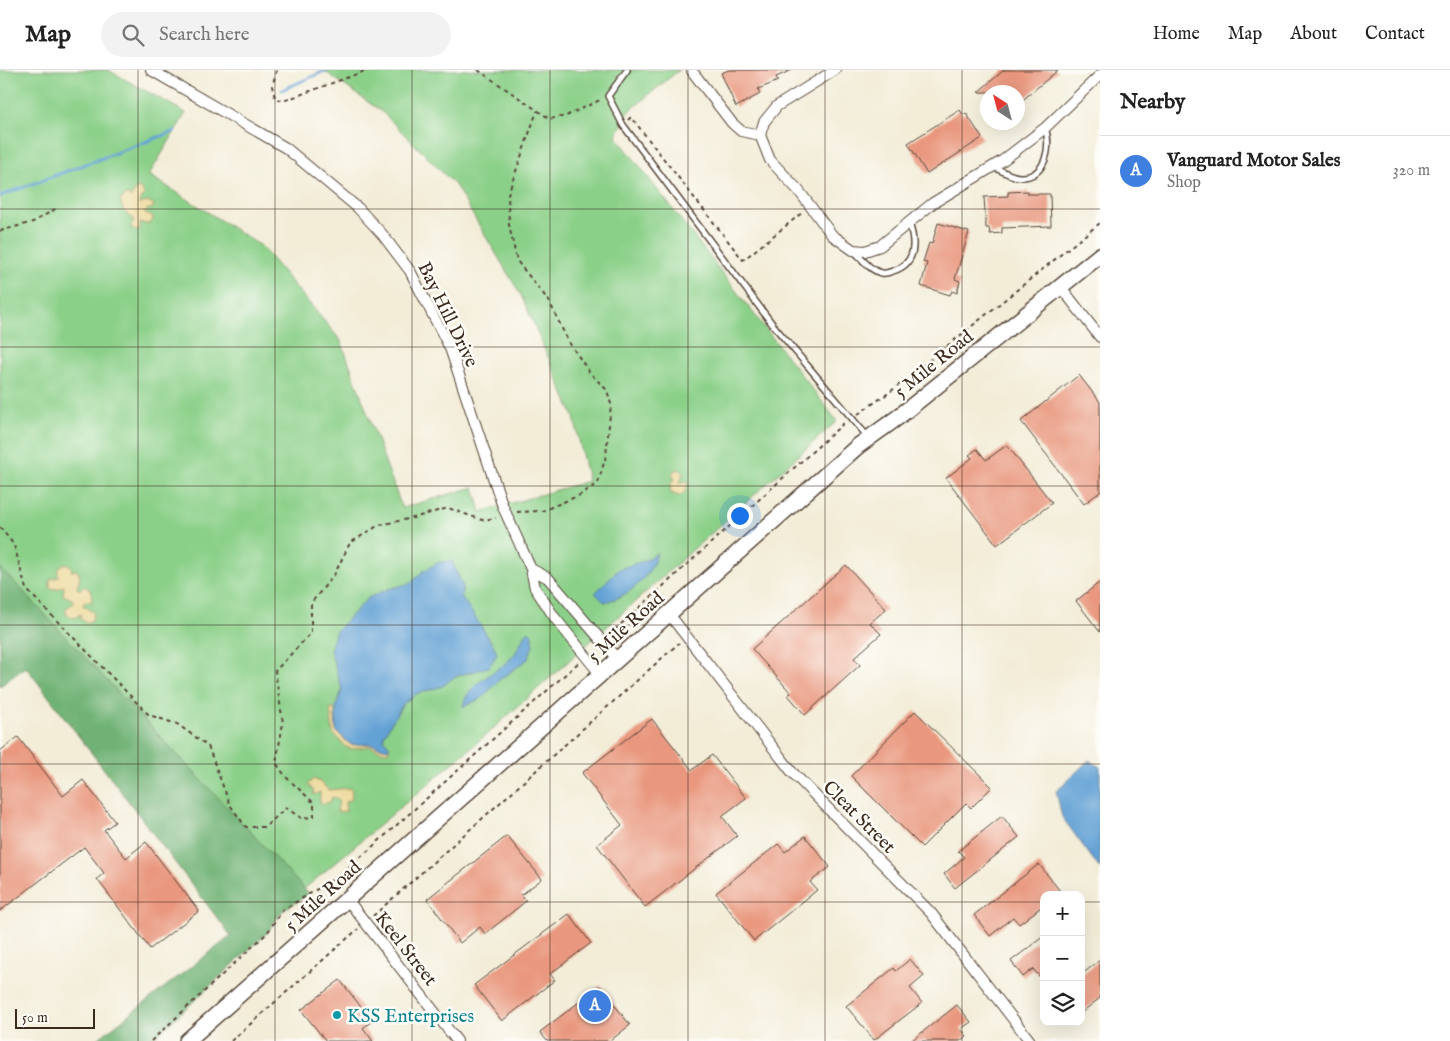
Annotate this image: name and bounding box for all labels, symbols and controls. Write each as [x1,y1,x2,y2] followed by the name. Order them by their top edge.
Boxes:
[101,12,451,57] search box
[25,19,71,50] text: Map
[119,21,147,49] icon: search
[159,23,250,47] text: Search here
[1153,23,1200,46] text: Home
[1228,23,1262,46] text: Map
[1290,23,1337,46] text: About
[1365,23,1425,46] text: Contact
[980,85,1025,130] north arrow
[1120,89,1185,116] text: Nearby
[1167,149,1340,173] text: Vanguard Motor Sales
[1131,161,1141,181] text: A
[1393,161,1430,181] text: 320 m
[1167,173,1201,193] text: Shop
[411,258,483,372] street label: Bay Hill Drive
[890,325,979,404] street label: 5 Mile Road
[727,503,753,529] your location
[583,586,670,668] street label: 5 Mile Road
[817,776,900,859] street label: Cleat Street
[280,855,367,937] street label: 5 Mile Road
[1040,891,1085,1026] map controls
[1040,891,1085,936] button: +
[369,907,442,992] street label: Keel Street
[1040,936,1085,981] button: −
[1040,981,1085,1026] button: layers
[579,987,611,1025] pin: A
[347,1005,474,1029] place label: KSS Enterprises
[15,1006,95,1029] scale bar
[22,1009,48,1027] text: 50 m
[331,1009,343,1021] marker: KSS Enterprises

